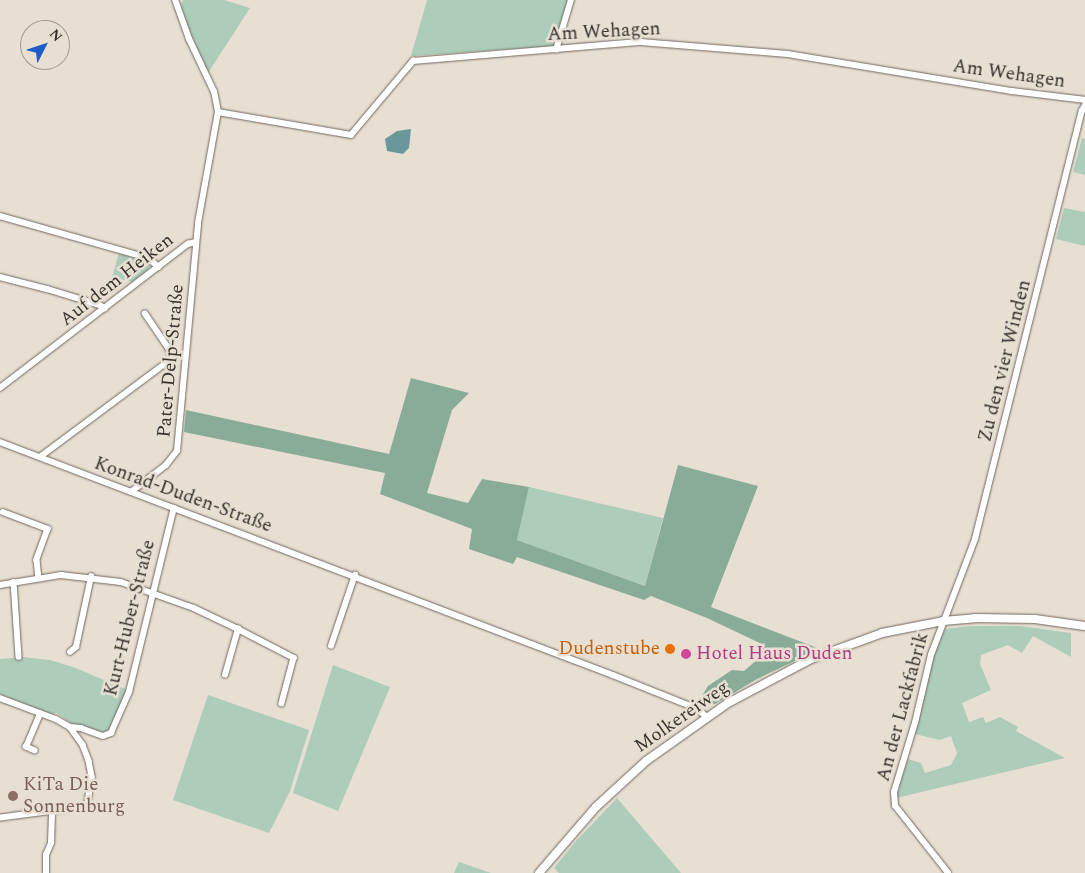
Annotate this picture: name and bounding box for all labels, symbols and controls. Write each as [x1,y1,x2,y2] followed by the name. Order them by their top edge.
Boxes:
[547,18,661,46] street label: Am Wehagen
[20,20,70,70] north arrow
[44,24,68,47] text: N
[951,55,1067,93] street label: Am Wehagen
[56,229,178,331] street label: Auf dem Heiken
[974,278,1036,444] street label: Zu den vier Winden
[153,283,189,439] street label: Pater-Delp-Straße
[91,452,275,538] street label: Konrad-Duden-Straße
[100,538,160,698] street label: Kurt-Huber-Straße
[872,630,934,784] street label: An der Lackfabrik
[558,638,660,660] place label: Dudenstube
[664,643,676,655] marker: Dudenstube
[696,643,852,665] place label: Hotel Haus Duden
[680,648,692,660] marker: Hotel Haus Duden
[630,676,734,758] street label: Molkereiweg
[23,774,125,818] place label: KiTa Die Sonnenburg
[7,790,19,802] marker: KiTa Die Sonnenburg

